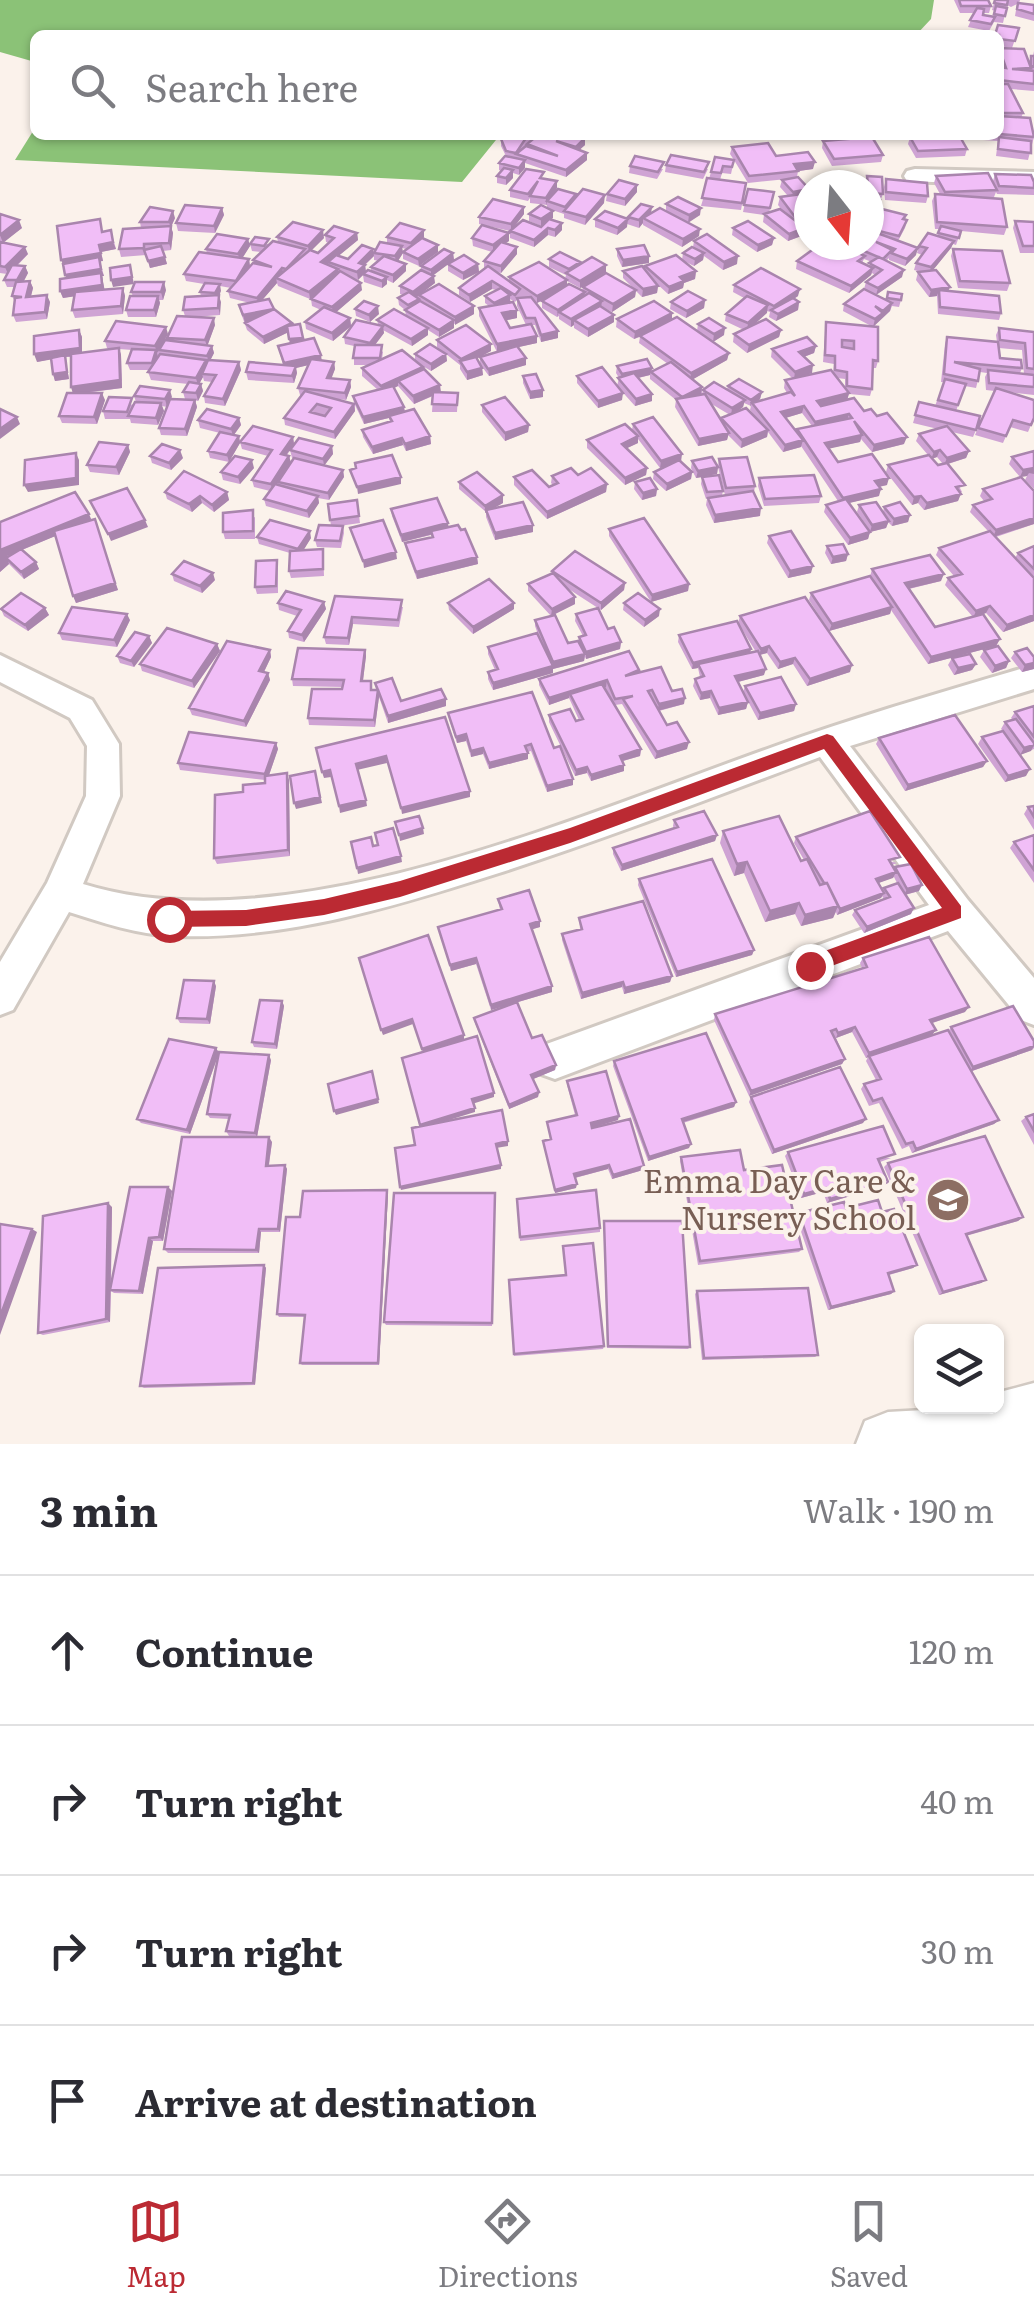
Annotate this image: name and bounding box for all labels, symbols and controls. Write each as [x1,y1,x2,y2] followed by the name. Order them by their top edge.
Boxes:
[30,30,1004,140] search box
[145,57,358,114] text: Search here
[65,58,120,113] icon: search
[794,170,884,260] north arrow
[147,897,193,943] route start
[788,944,834,990] route end
[643,1155,916,1240] place label: Emma Day Care & Nursery School
[925,1177,971,1223] school or university icon: Emma Day Care & Nursery School
[914,1324,1004,1414] map controls
[914,1324,1004,1414] button: layers
[40,1478,158,1540] text: 3 min
[803,1485,994,1533] text: Walk · 190 m
[135,1622,313,1679] text: Continue
[40,1623,95,1678] icon: ahead
[909,1626,994,1674] text: 120 m
[135,1772,342,1829] text: Turn right
[40,1773,95,1828] icon: right
[920,1776,994,1824] text: 40 m
[135,1922,342,1979] text: Turn right
[40,1923,95,1978] icon: right
[921,1926,994,1974] text: 30 m
[135,2072,537,2129] text: Arrive at destination
[40,2073,95,2128] icon: arrive
[126,2194,186,2296] tab: Map
[438,2194,578,2296] tab: Directions
[830,2194,908,2296] tab: Saved

